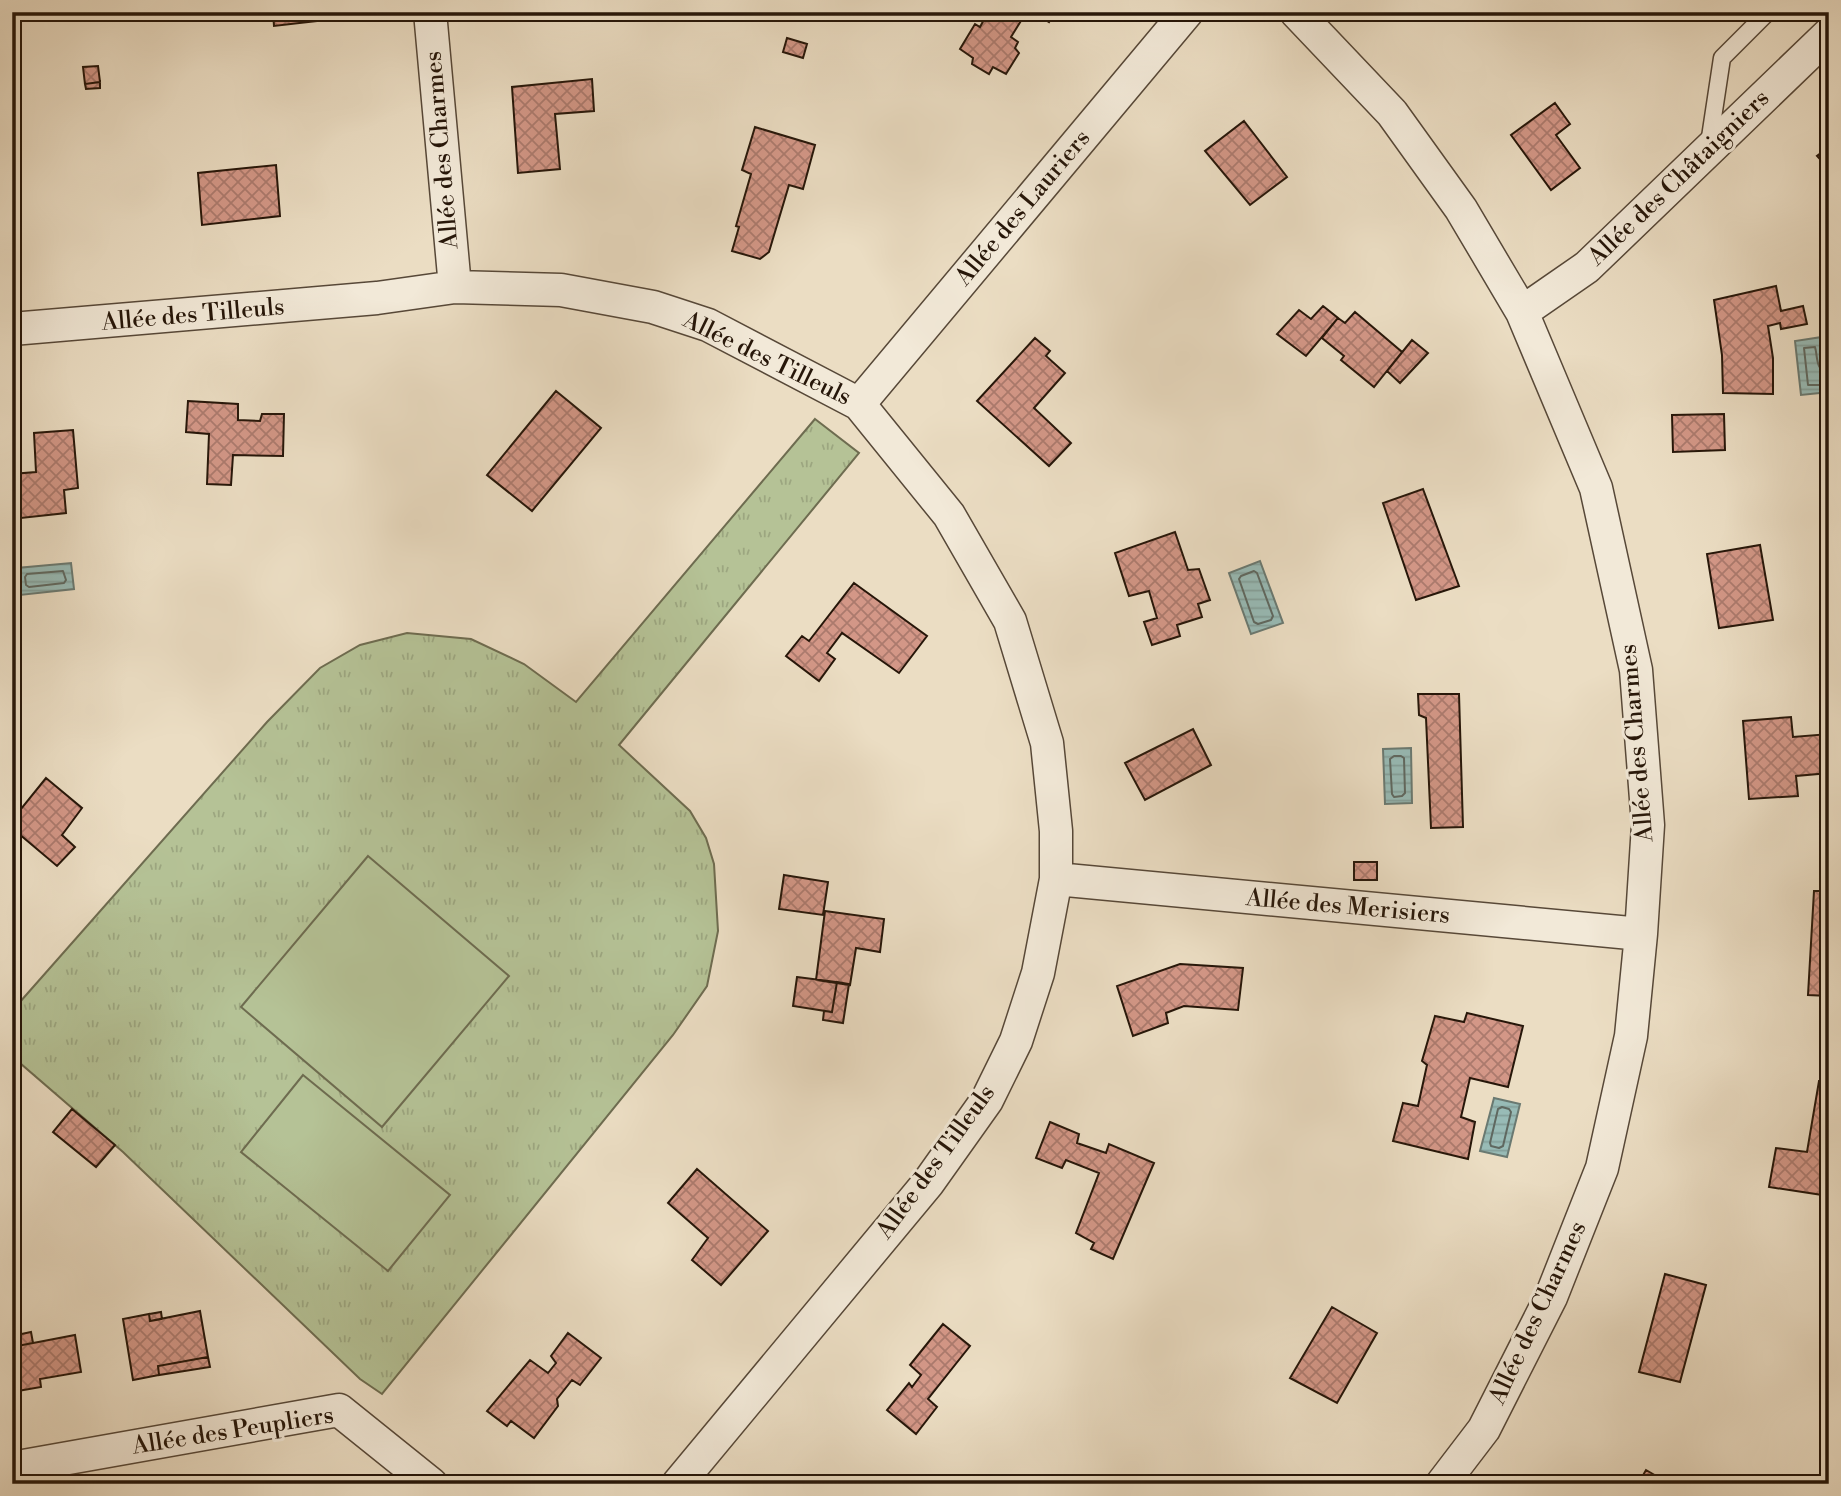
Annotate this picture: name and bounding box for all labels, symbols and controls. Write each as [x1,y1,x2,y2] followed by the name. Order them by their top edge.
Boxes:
[418,50,466,251] street label: Allée des Charmes
[1581,84,1776,273] street label: Allée des Châtaigniers
[948,124,1097,293] street label: Allée des Lauriers
[99,292,286,338] street label: Allée des Tilleuls
[677,305,856,413] street label: Allée des Tilleuls
[1613,643,1661,844] street label: Allée des Charmes
[1244,883,1451,931] street label: Allée des Merisiers
[869,1079,1002,1246] street label: Allée des Tilleuls
[1482,1217,1594,1410] street label: Allée des Charmes
[129,1400,336,1462] street label: Allée des Peupliers

